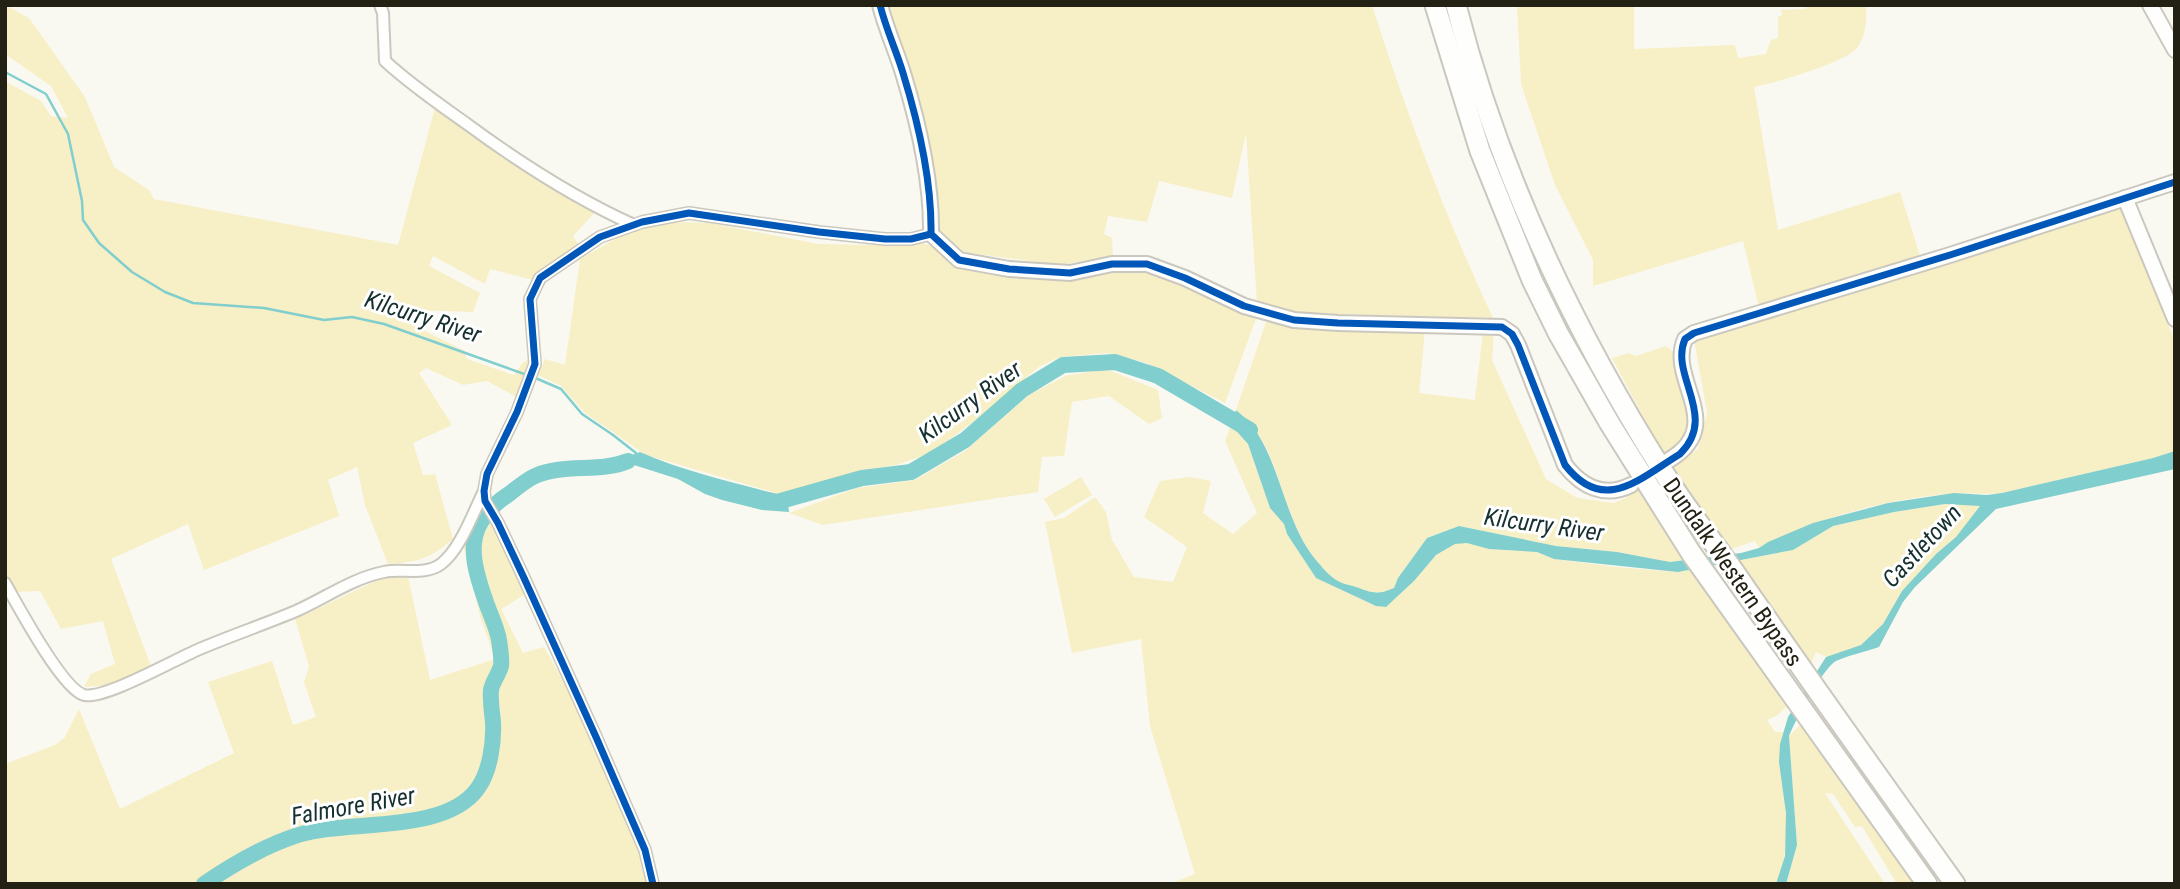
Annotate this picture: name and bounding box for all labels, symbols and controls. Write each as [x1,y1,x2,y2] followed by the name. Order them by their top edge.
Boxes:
[361,285,485,349] water label: Kilcurry River
[913,355,1028,449] water label: Kilcurry River
[1657,473,1808,672] street label: Dundalk Western Bypass
[1877,499,1967,593] water label: Castletown
[1482,503,1606,547] water label: Kilcurry River
[289,781,418,831] water label: Falmore River

